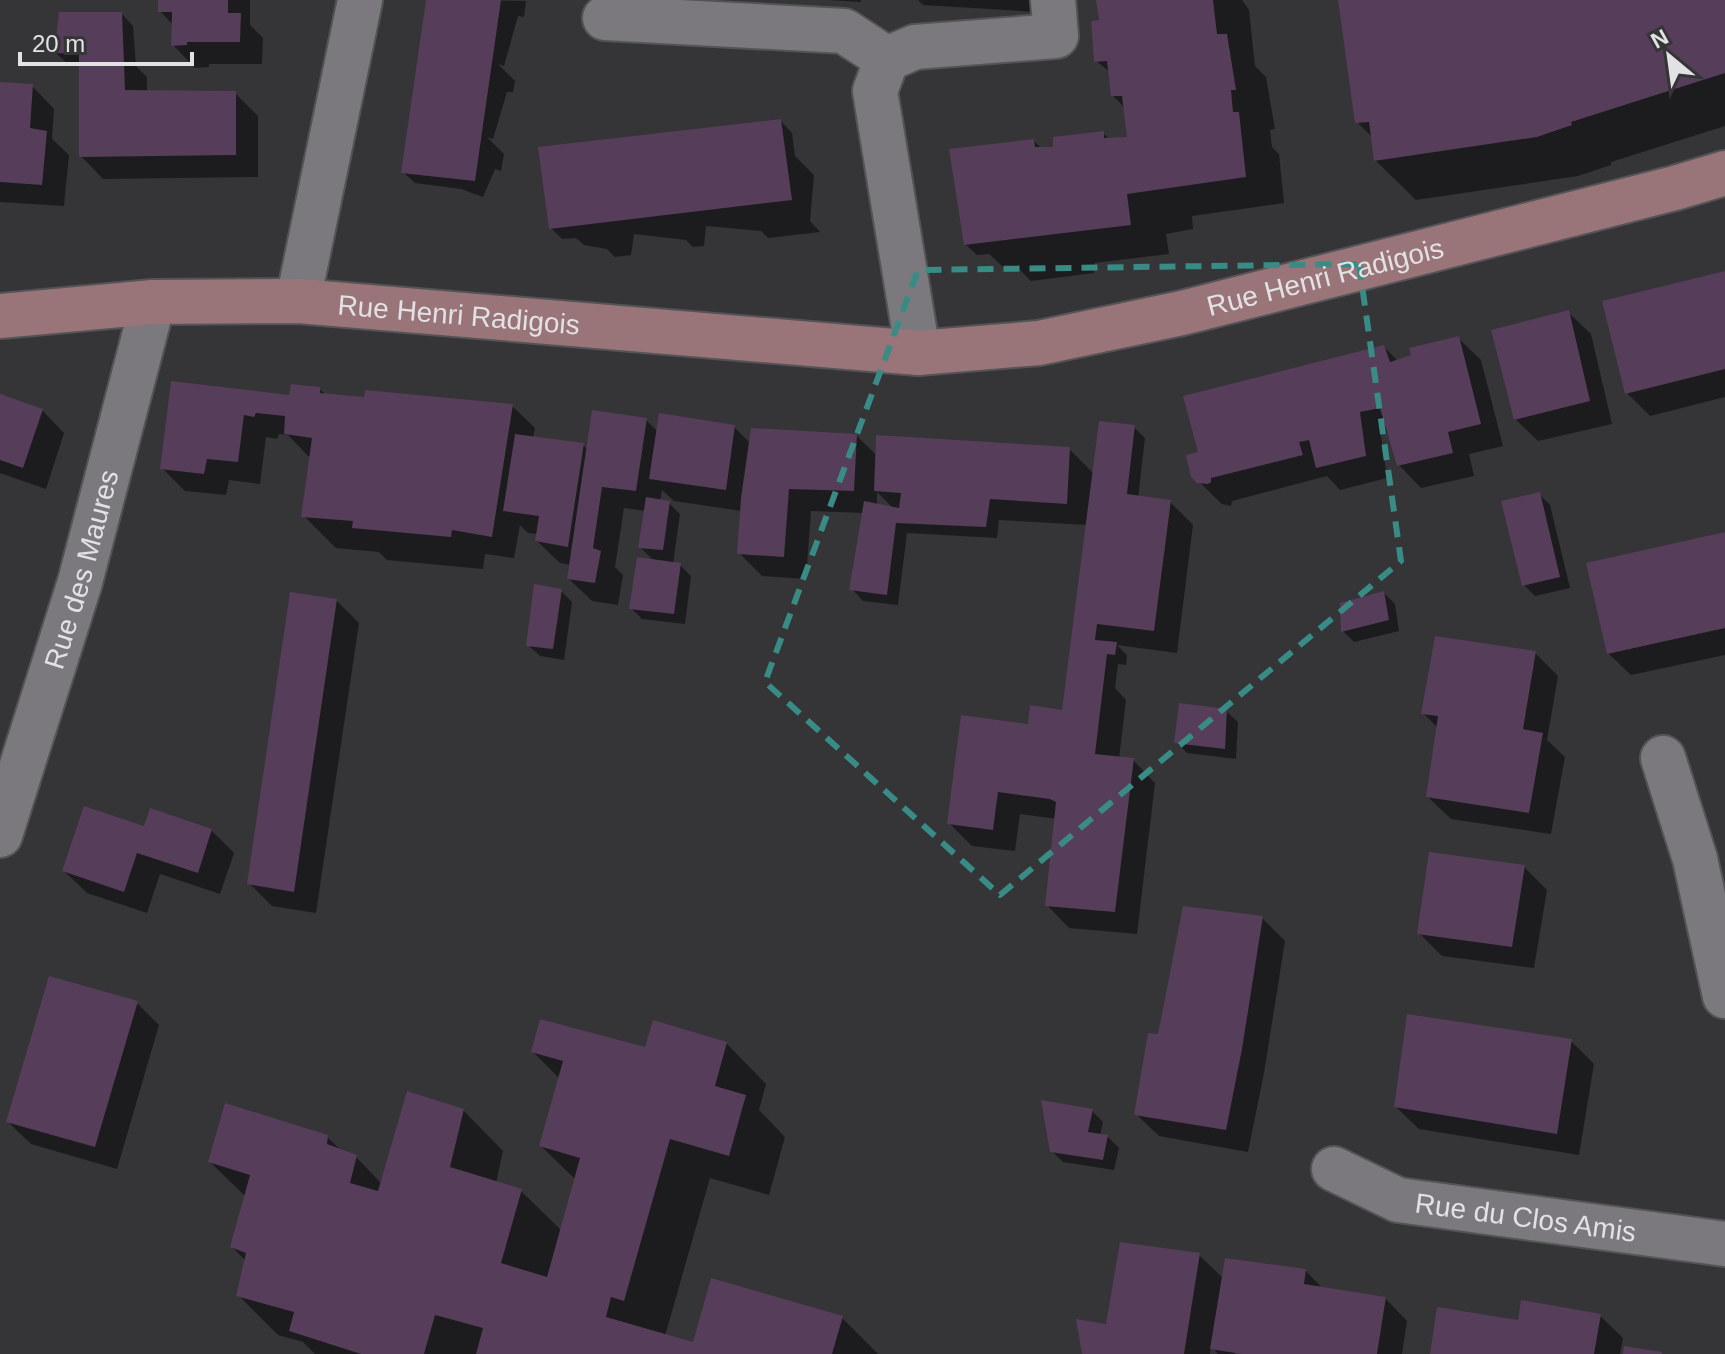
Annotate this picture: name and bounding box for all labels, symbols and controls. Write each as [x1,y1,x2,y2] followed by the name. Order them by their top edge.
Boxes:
[20,16,192,66] scale bar
[1629,16,1709,96] north arrow
[1647,24,1673,54] text: N
[32,30,85,57] text: 20 m
[1204,232,1447,322] street label: Rue Henri Radigois
[336,289,581,340] street label: Rue Henri Radigois
[38,466,124,673] street label: Rue des Maures
[1413,1187,1638,1247] street label: Rue du Clos Amis

